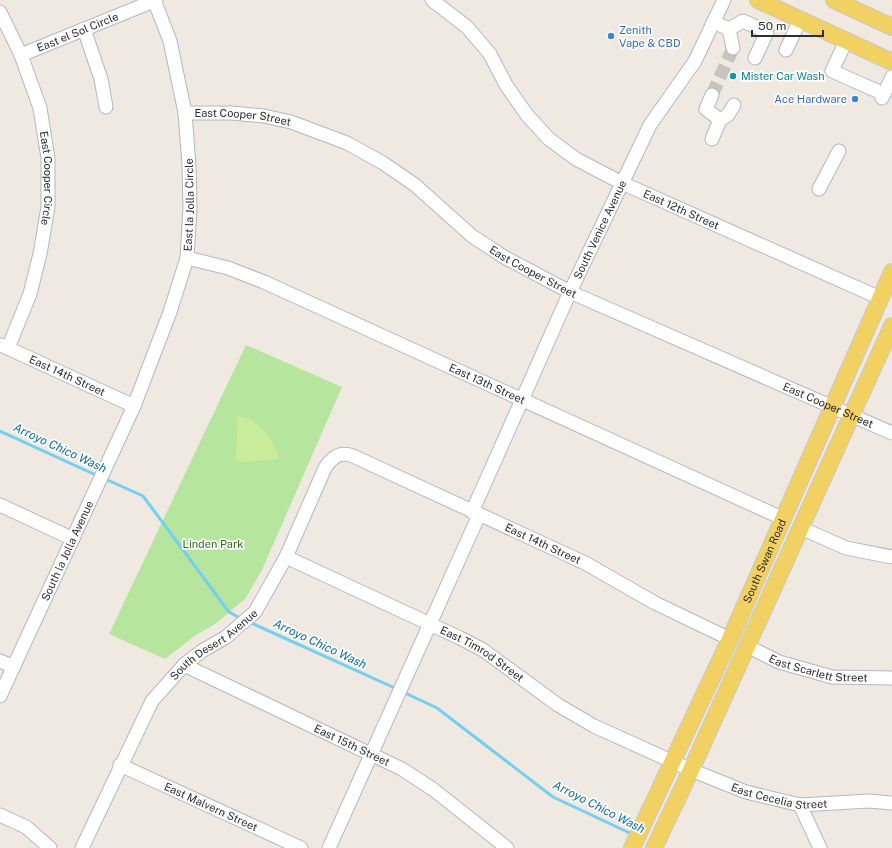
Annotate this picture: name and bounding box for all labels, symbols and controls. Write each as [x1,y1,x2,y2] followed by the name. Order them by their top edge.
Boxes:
[35,10,120,54] street label: East el Sol Circle
[752,12,823,38] scale bar
[758,19,786,33] text: 50 m
[619,24,681,49] place label: Zenith Vape & CBD
[606,31,616,41] marker: Zenith Vape & CBD
[741,70,825,82] place label: Mister Car Wash
[728,71,738,81] marker: Mister Car Wash
[774,93,847,105] place label: Ace Hardware
[850,94,860,104] marker: Ace Hardware
[194,107,292,128] street label: East Cooper Street
[38,130,54,226] street label: East Cooper Circle
[181,158,196,252] street label: East la Jolla Circle
[571,178,629,281] street label: South Venice Avenue
[641,187,721,231] street label: East 12th Street
[487,243,578,300] street label: East Cooper Street
[28,353,107,398] street label: East 14th Street
[447,361,527,406] street label: East 13th Street
[781,380,875,430] street label: East Cooper Street
[11,420,109,476] water label: Arroyo Chico Wash
[39,499,95,603] street label: South la Jolla Avenue
[741,517,788,605] street label: South Swan Road
[503,521,583,566] street label: East 14th Street
[183,538,243,550] park label: Linden Park
[168,607,260,682] street label: South Desert Avenue
[271,616,369,672] water label: Arroyo Chico Wash
[439,624,526,684] street label: East Timrod Street
[767,652,868,684] street label: East Scarlett Street
[312,722,392,768] street label: East 15th Street
[551,778,647,836] water label: Arroyo Chico Wash
[162,780,259,833] street label: East Malvern Street
[729,781,828,811] street label: East Cecelia Street

